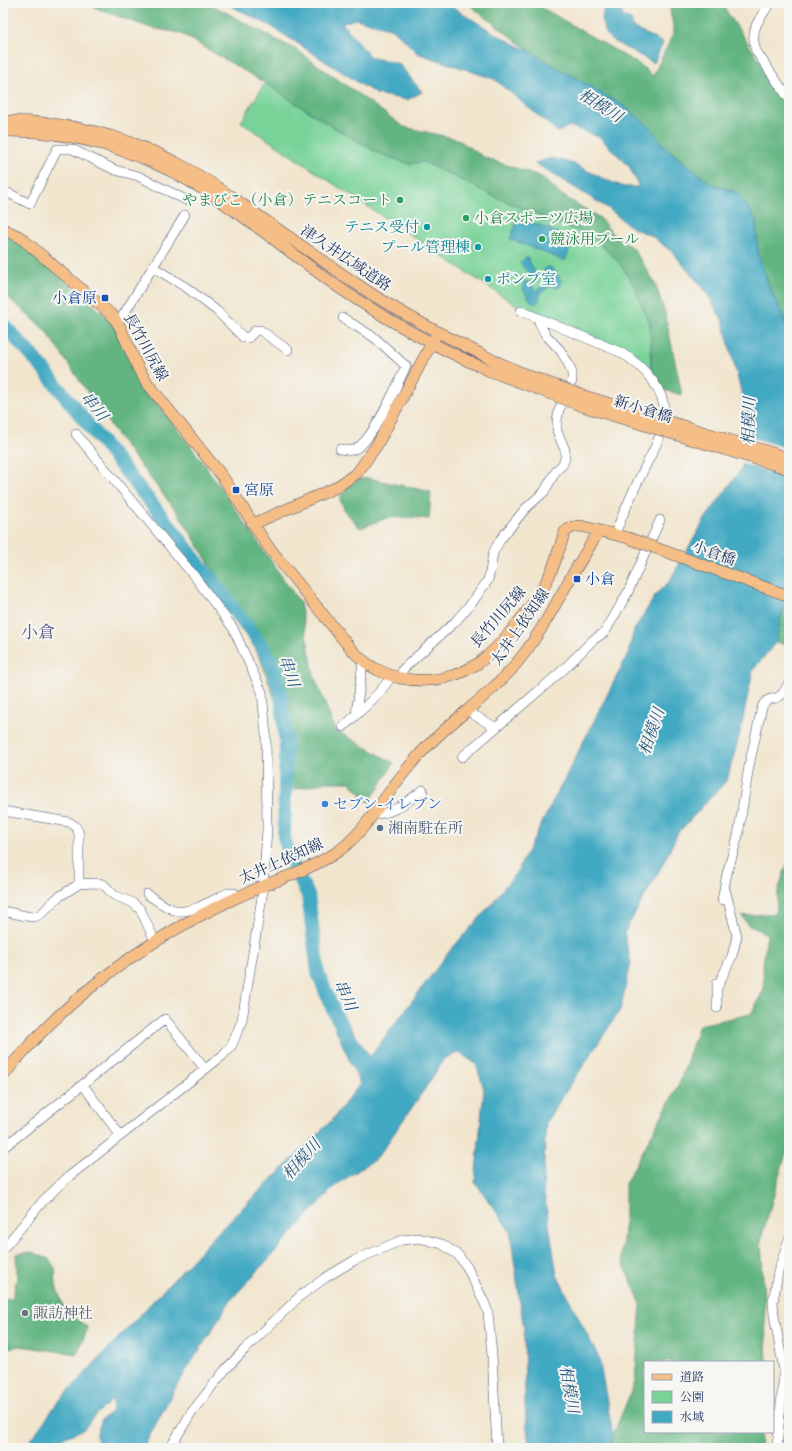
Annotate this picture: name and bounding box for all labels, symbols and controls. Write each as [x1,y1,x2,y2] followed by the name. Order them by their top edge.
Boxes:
[574,82,629,129] water label: 相模川
[183,189,392,210] place label: やまびこ（小倉）テニスコート
[395,195,405,205] marker: やまびこ（小倉）テニスコート
[474,207,593,228] place label: 小倉スポーツ広場
[461,213,471,223] marker: 小倉スポーツ広場
[345,216,419,237] place label: テニス受付
[297,220,396,296] street label: 津久井広域道路
[422,222,432,232] marker: テニス受付
[550,228,639,249] place label: 競泳用プール
[537,234,547,244] marker: 競泳用プール
[381,236,470,257] place label: プール管理棟
[473,242,483,252] marker: プール管理棟
[496,268,556,289] place label: ポンプ室
[483,274,493,284] marker: ポンプ室
[52,287,97,308] place label: 小倉原
[100,293,110,303] marker: 小倉原
[119,309,174,385] street label: 長竹川尻線
[76,386,116,428] water label: 串川
[611,390,675,427] street label: 新小倉橋
[735,395,761,445] water label: 相模川
[244,479,274,500] place label: 宮原
[231,485,241,495] marker: 宮原
[689,535,739,570] street label: 小倉橋
[585,568,615,589] place label: 小倉
[572,574,582,584] marker: 小倉
[465,581,530,652] street label: 長竹川尻線
[485,584,554,670] street label: 太井上依知線
[21,619,55,644] district label: 小倉
[273,652,307,692] water label: 串川
[632,703,671,758] water label: 相模川
[333,793,442,814] place label: セブン-イレブン
[320,799,330,809] marker: セブン-イレブン
[388,817,463,838] place label: 湘南駐在所
[375,823,385,833] marker: 湘南駐在所
[235,833,326,888] street label: 太井上依知線
[329,975,364,1016] water label: 串川
[276,1132,327,1185] water label: 相模川
[33,1302,93,1323] place label: 諏訪神社
[20,1308,30,1318] marker: 諏訪神社
[644,1361,774,1433] legend
[554,1363,586,1417] water label: 相模川
[680,1368,704,1385] text: 道路
[680,1388,704,1405] text: 公園
[680,1408,704,1425] text: 水域

